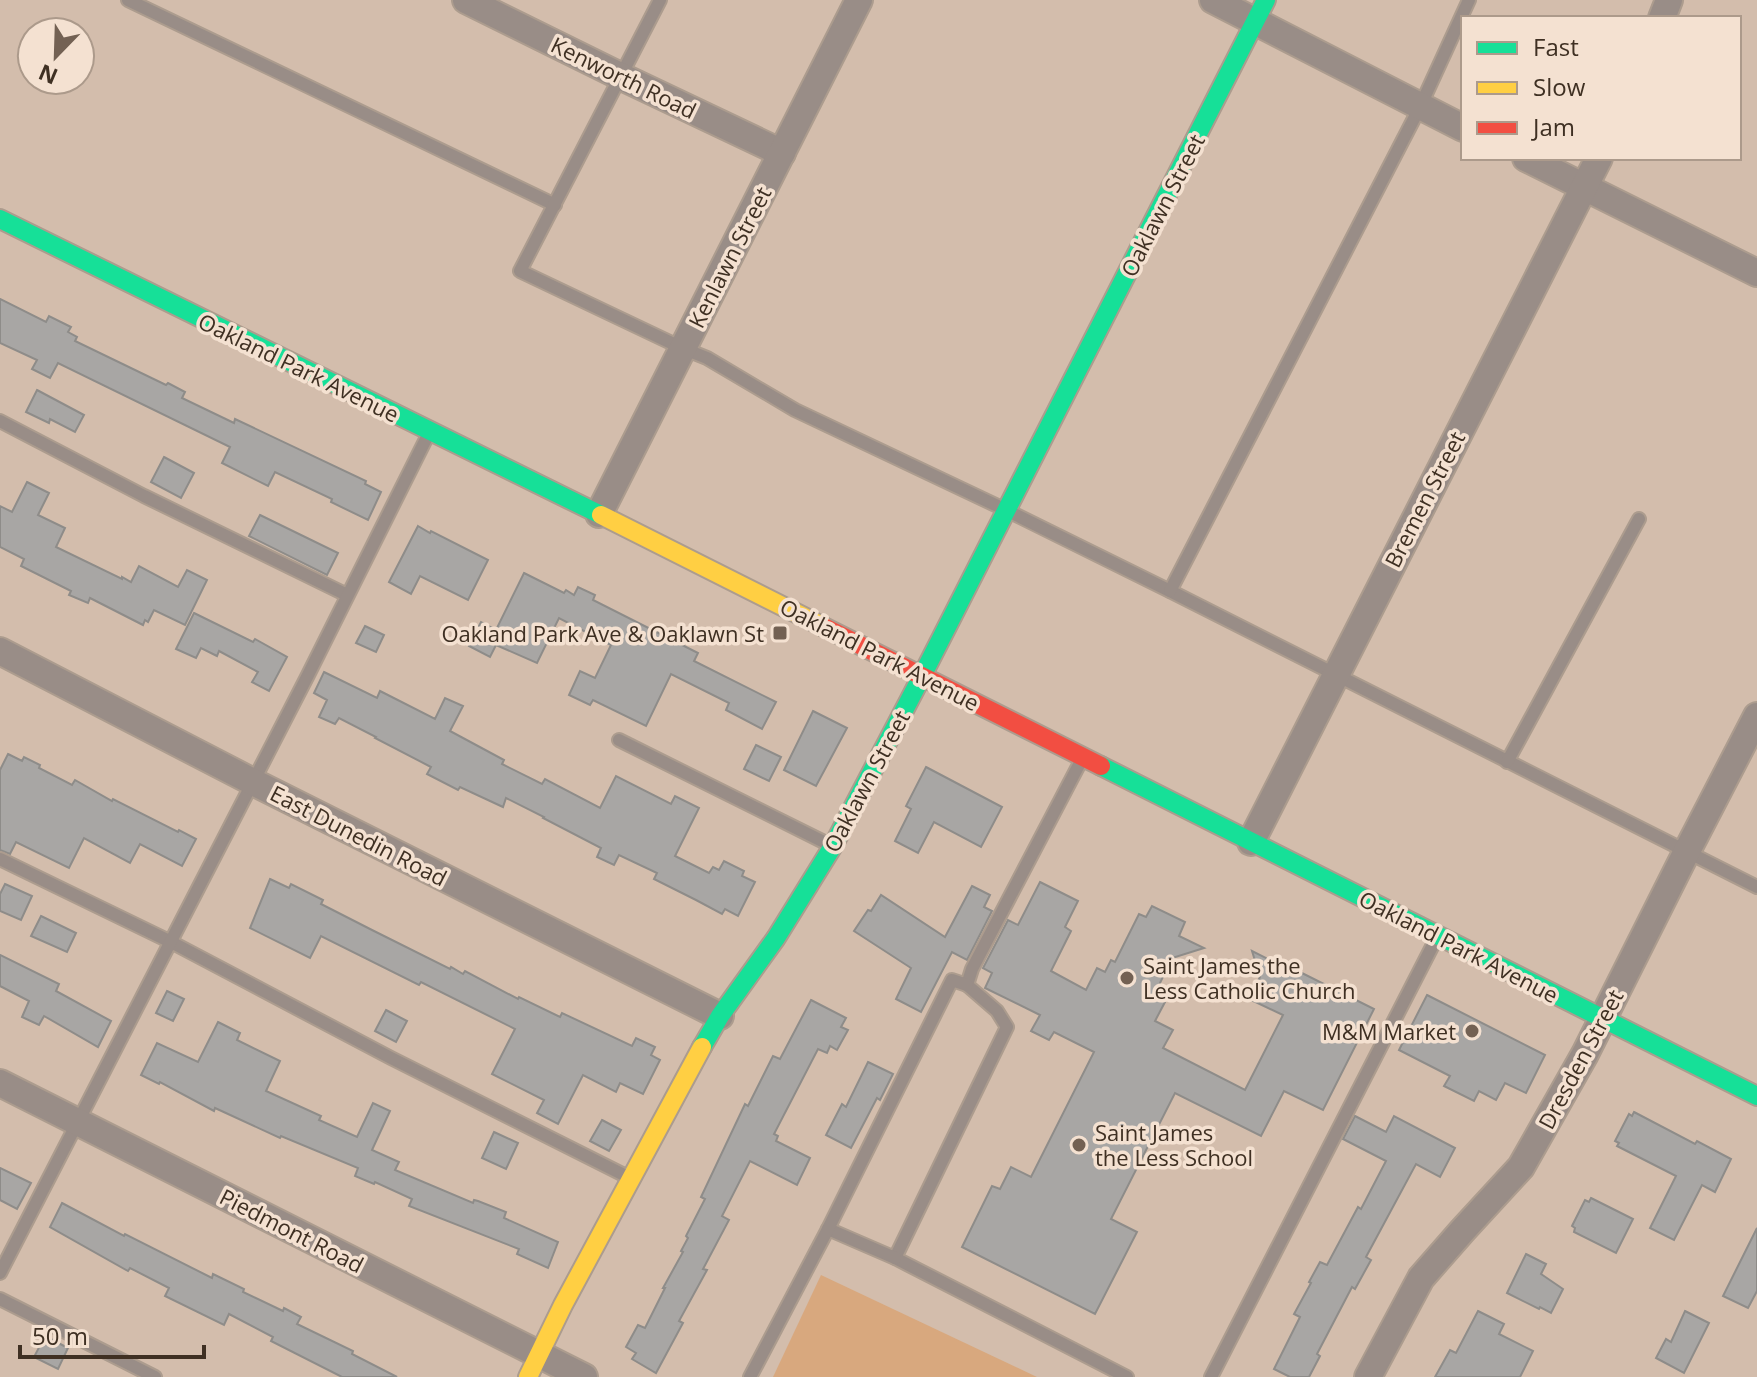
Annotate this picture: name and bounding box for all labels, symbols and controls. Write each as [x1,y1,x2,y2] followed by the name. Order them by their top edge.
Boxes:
[16,16,96,96] north arrow
[1461,16,1741,160] legend
[546,29,702,125] street label: Kenworth Road
[1533,30,1579,63] text: Fast
[34,58,62,93] text: N
[1533,70,1586,103] text: Slow
[1531,110,1575,143] text: Jam
[1113,128,1211,281] street label: Oaklawn Street
[680,181,778,333] street label: Kenlawn Street
[194,305,404,429] street label: Oakland Park Avenue
[1377,426,1471,572] street label: Bremen Street
[775,591,985,717] street label: Oakland Park Avenue
[441,618,764,648] place label: Oakland Park Ave & Oaklawn St
[771,624,789,642] marker: Oakland Park Ave & Oaklawn St
[816,705,916,857] street label: Oaklawn Street
[266,777,452,893] street label: East Dunedin Road
[1354,883,1564,1009] street label: Oakland Park Avenue
[1143,950,1355,1005] place label: Saint James the Less Catholic Church
[1118,969,1136,987] marker: Saint James the Less Catholic Church
[1531,984,1630,1134] street label: Dresden Street
[1322,1016,1456,1046] place label: M&M Market
[1463,1022,1481,1040] marker: M&M Market
[1095,1117,1253,1172] place label: Saint James the Less School
[1070,1136,1088,1154] marker: Saint James the Less School
[215,1181,369,1279] street label: Piedmont Road
[20,1309,204,1359] scale bar
[32,1319,88,1352] text: 50 m

